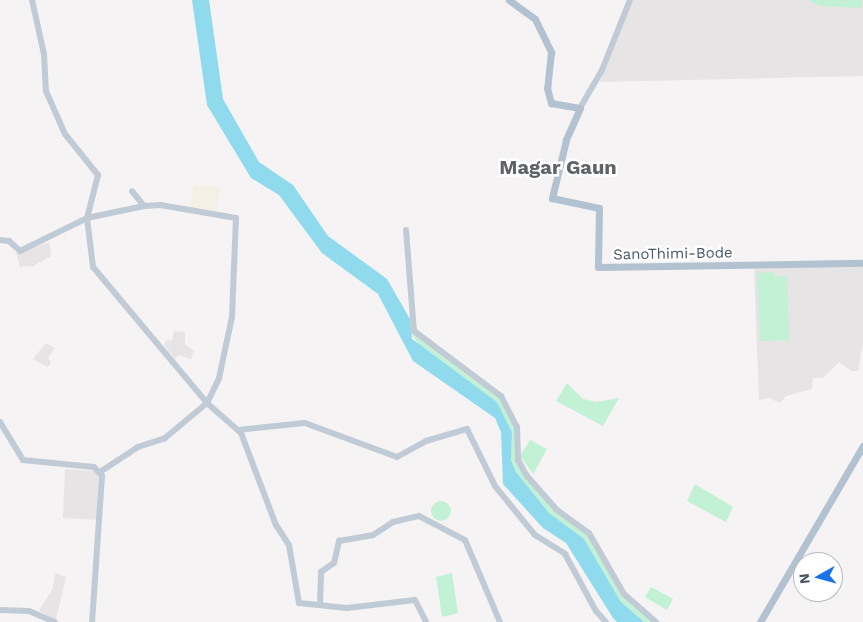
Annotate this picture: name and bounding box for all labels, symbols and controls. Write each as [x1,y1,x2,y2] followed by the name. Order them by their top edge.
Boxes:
[499,155,617,179] district label: Magar Gaun
[613,244,733,264] street label: SanoThimi-Bode
[793,552,843,602] north arrow
[796,573,813,585] text: N

